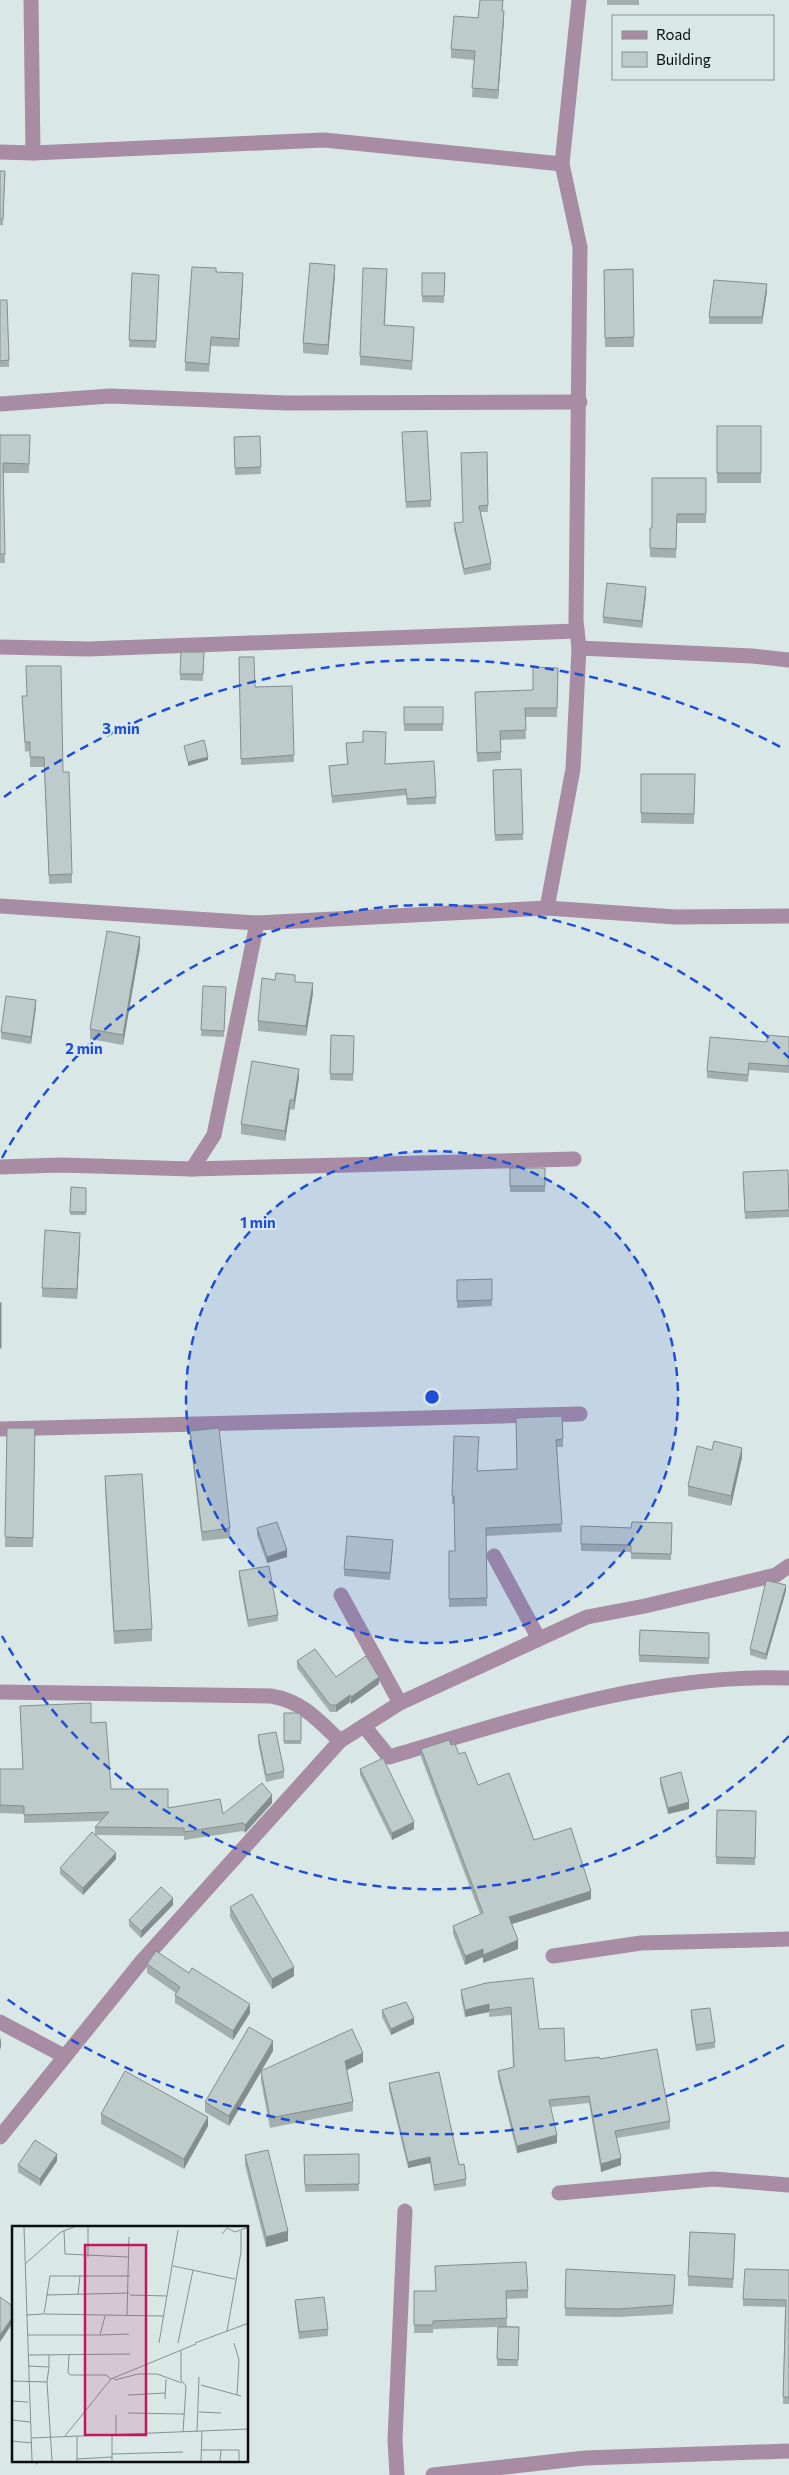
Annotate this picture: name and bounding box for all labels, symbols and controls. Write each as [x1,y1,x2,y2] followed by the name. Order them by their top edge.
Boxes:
[612,15,774,80] legend
[656,25,691,43] text: Road
[656,50,711,68] text: Building
[102,719,140,737] text: 3 min
[65,1039,103,1057] text: 2 min
[240,1213,276,1231] text: 1 min
[423,1388,441,1406] centre of rings
[12,2226,249,2462] inset map

